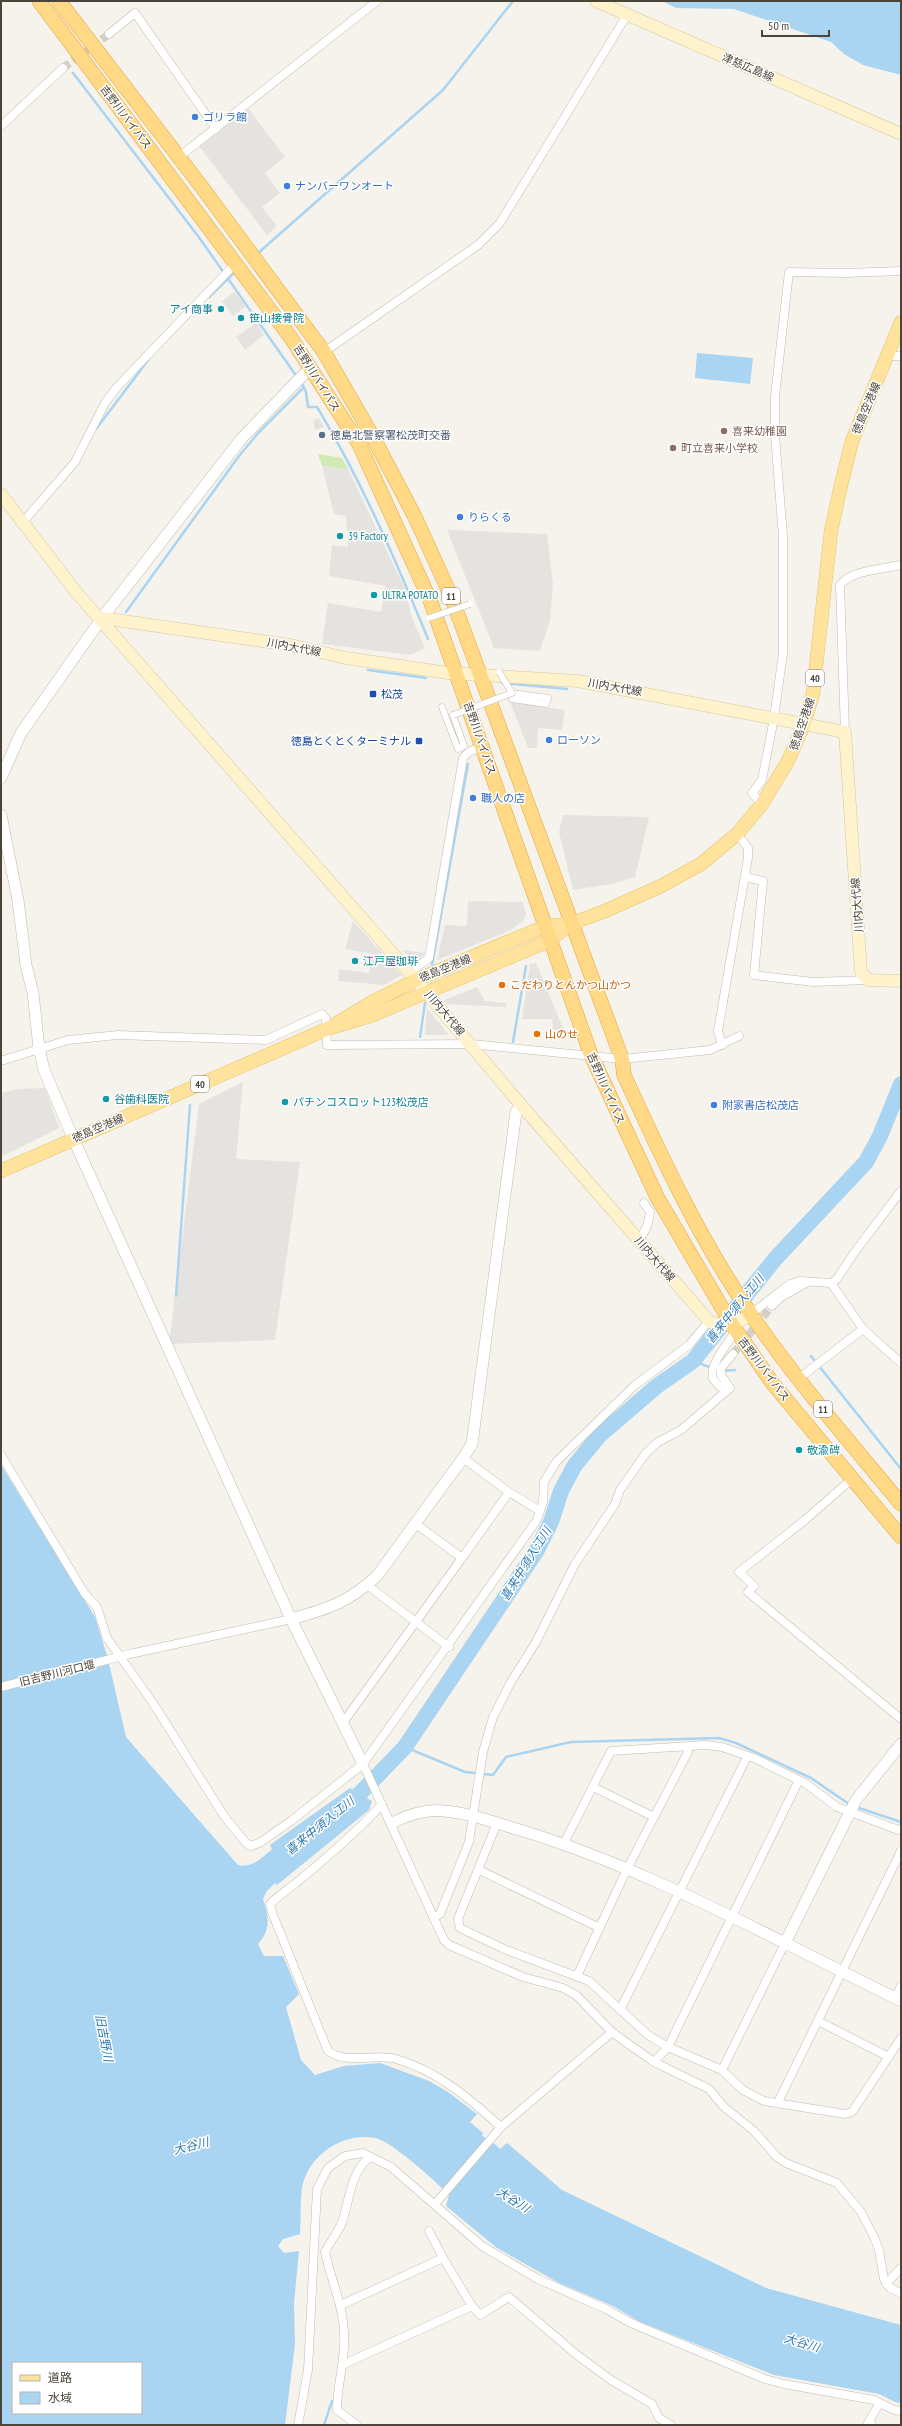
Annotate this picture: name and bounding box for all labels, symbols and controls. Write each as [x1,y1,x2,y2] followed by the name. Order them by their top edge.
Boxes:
[762,12,829,38] scale bar
[768,18,789,33] text: 50 m
[720,50,776,84] street label: 津慈広島線
[97,82,155,152] street label: 吉野川バイパス
[203,110,247,124] place label: ゴリラ館
[190,112,200,122] marker: ゴリラ館
[295,179,394,193] place label: ナンバーワンオート
[282,181,292,191] marker: ナンバーワンオート
[170,302,213,316] place label: アイ商事
[216,304,226,314] marker: アイ商事
[249,311,304,325] place label: 笹山接骨院
[236,313,246,323] marker: 笹山接骨院
[291,342,343,414] street label: 吉野川バイパス
[849,380,883,436] street label: 徳島空港線
[732,424,787,438] place label: 喜来幼稚園
[719,426,729,436] marker: 喜来幼稚園
[330,428,451,442] place label: 徳島北警察署松茂町交番
[317,430,327,440] marker: 徳島北警察署松茂町交番
[681,441,758,455] place label: 町立喜来小学校
[668,443,678,453] marker: 町立喜来小学校
[468,510,512,524] place label: りらくる
[455,512,465,522] marker: りらくる
[348,529,389,543] place label: 39 Factory
[335,531,345,541] marker: 39 Factory
[382,588,438,602] place label: ULTRA POTATO
[442,588,460,604] road number: 11
[369,590,379,600] marker: ULTRA POTATO
[266,635,322,659] street label: 川内大代線
[806,670,824,686] road number: 40
[587,675,643,699] street label: 川内大代線
[381,687,403,701] place label: 松茂
[368,689,378,699] marker: 松茂
[786,696,818,752] street label: 徳島空港線
[461,699,499,777] street label: 吉野川バイパス
[557,733,601,747] place label: ローソン
[291,734,411,748] place label: 徳島とくとくターミナル
[544,735,554,745] marker: ローソン
[414,736,424,746] marker: 徳島とくとくターミナル
[481,791,525,805] place label: 職人の店
[468,793,478,803] marker: 職人の店
[848,877,866,933] street label: 川内大代線
[417,951,473,985] street label: 徳島空港線
[363,954,418,968] place label: 江戸屋珈琲
[350,956,360,966] marker: 江戸屋珈琲
[510,978,631,992] place label: こだわりとんかつ山かつ
[497,980,507,990] marker: こだわりとんかつ山かつ
[422,987,468,1039] street label: 川内大代線
[545,1027,578,1041] place label: 山のせ
[532,1029,542,1039] marker: 山のせ
[584,1050,628,1126] street label: 吉野川バイパス
[191,1076,209,1092] road number: 40
[114,1092,169,1106] place label: 谷歯科医院
[101,1094,111,1104] marker: 谷歯科医院
[293,1095,429,1109] place label: パチンコスロット123松茂店
[280,1097,290,1107] marker: パチンコスロット123松茂店
[722,1098,799,1112] place label: 附家書店松茂店
[709,1100,719,1110] marker: 附家書店松茂店
[70,1111,126,1145] street label: 徳島空港線
[632,1234,678,1284] street label: 川内大代線
[702,1270,768,1346] water label: 喜来中須入江川
[735,1334,793,1404] street label: 吉野川バイパス
[814,1401,832,1417] road number: 11
[807,1443,840,1457] place label: 敬渝碑
[794,1445,804,1455] marker: 敬渝碑
[497,1522,555,1603] water label: 喜来中須入江川
[18,1657,96,1689] street label: 旧吉野川河口堰
[282,1792,359,1858] water label: 喜来中須入江川
[93,2013,117,2065] water label: 旧吉野川
[172,2133,212,2157] water label: 大谷川
[494,2184,534,2217] water label: 大谷川
[783,2330,823,2356] water label: 大谷川
[12,2362,142,2414] legend
[48,2370,72,2385] text: 道路
[48,2390,72,2405] text: 水域

